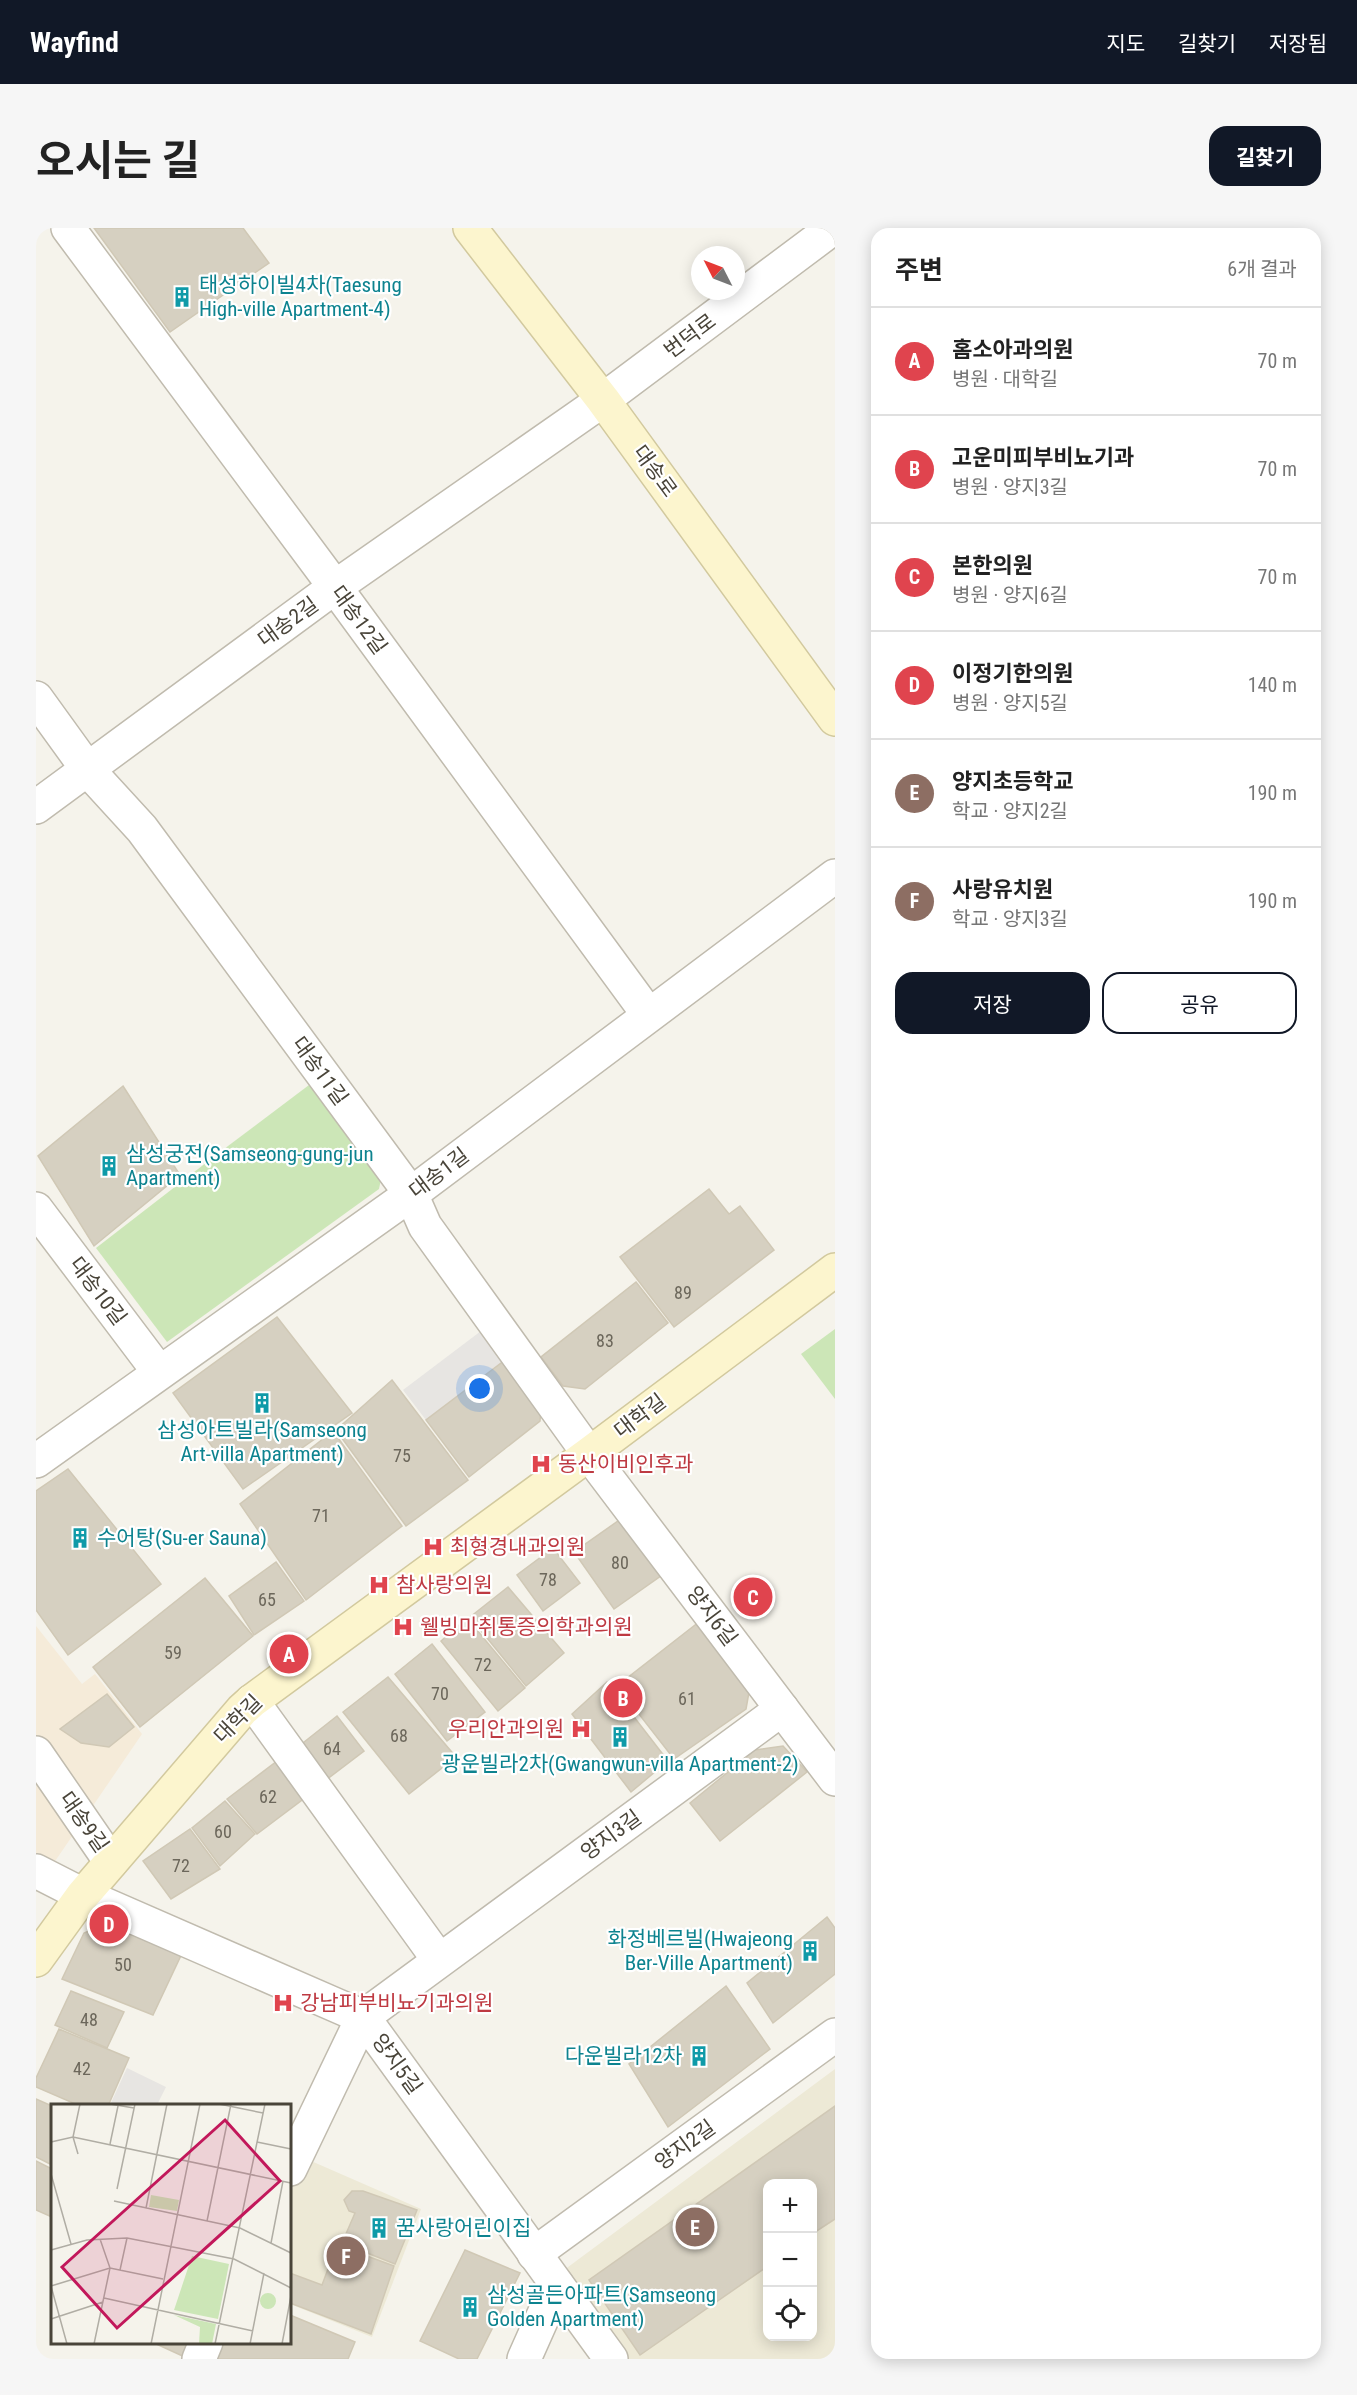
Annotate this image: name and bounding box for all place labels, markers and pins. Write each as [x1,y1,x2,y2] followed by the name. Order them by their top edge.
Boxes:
[199,273,402,321] place label: 태성하이빌4차(Taesung High-ville Apartment-4)
[170,285,194,309] building icon: 태성하이빌4차(Taesung High-ville Apartment-4)
[126,1142,374,1190] place label: 삼성궁전(Samseong-gung-jun Apartment)
[97,1154,121,1178] building icon: 삼성궁전(Samseong-gung-jun Apartment)
[250,1391,274,1415] building icon: 삼성아트빌라(Samseong Art-villa Apartment)
[157,1418,367,1466] place label: 삼성아트빌라(Samseong Art-villa Apartment)
[529,1452,553,1476] hospital icon: 동산이비인후과
[558,1452,693,1476] place label: 동산이비인후과
[68,1526,92,1550] building icon: 수어탕(Su-er Sauna)
[97,1526,267,1550] place label: 수어탕(Su-er Sauna)
[421,1535,445,1559] hospital icon: 최형경내과의원
[450,1535,585,1559] place label: 최형경내과의원
[367,1573,391,1597] hospital icon: 참사랑의원
[396,1573,493,1597] place label: 참사랑의원
[734,1574,772,1620] pin: C
[391,1615,415,1639] hospital icon: 웰빙마취통증의학과의원
[420,1615,633,1639] place label: 웰빙마취통증의학과의원
[270,1632,308,1676] pin: A
[604,1676,642,1720] pin: B
[448,1717,564,1741] place label: 우리안과의원
[569,1717,593,1741] hospital icon: 우리안과의원
[608,1725,632,1749] building icon: 광운빌라2차(Gwangwun-villa Apartment-2)
[441,1752,799,1776] place label: 광운빌라2차(Gwangwun-villa Apartment-2)
[90,1902,128,1946] pin: D
[607,1927,793,1975] place label: 화정베르빌(Hwajeong Ber-Ville Apartment)
[798,1939,822,1963] building icon: 화정베르빌(Hwajeong Ber-Ville Apartment)
[271,1991,295,2015] hospital icon: 강남피부비뇨기과의원
[300,1991,493,2015] place label: 강남피부비뇨기과의원
[565,2044,682,2068] place label: 다운빌라12차
[687,2044,711,2068] building icon: 다운빌라12차
[676,2204,714,2250] pin: E
[367,2216,391,2240] building icon: 꿈사랑어린이집
[396,2216,531,2240] place label: 꿈사랑어린이집
[326,2234,366,2278] pin: F
[487,2283,716,2331] place label: 삼성골든아파트(Samseong Golden Apartment)
[458,2295,482,2319] building icon: 삼성골든아파트(Samseong Golden Apartment)

